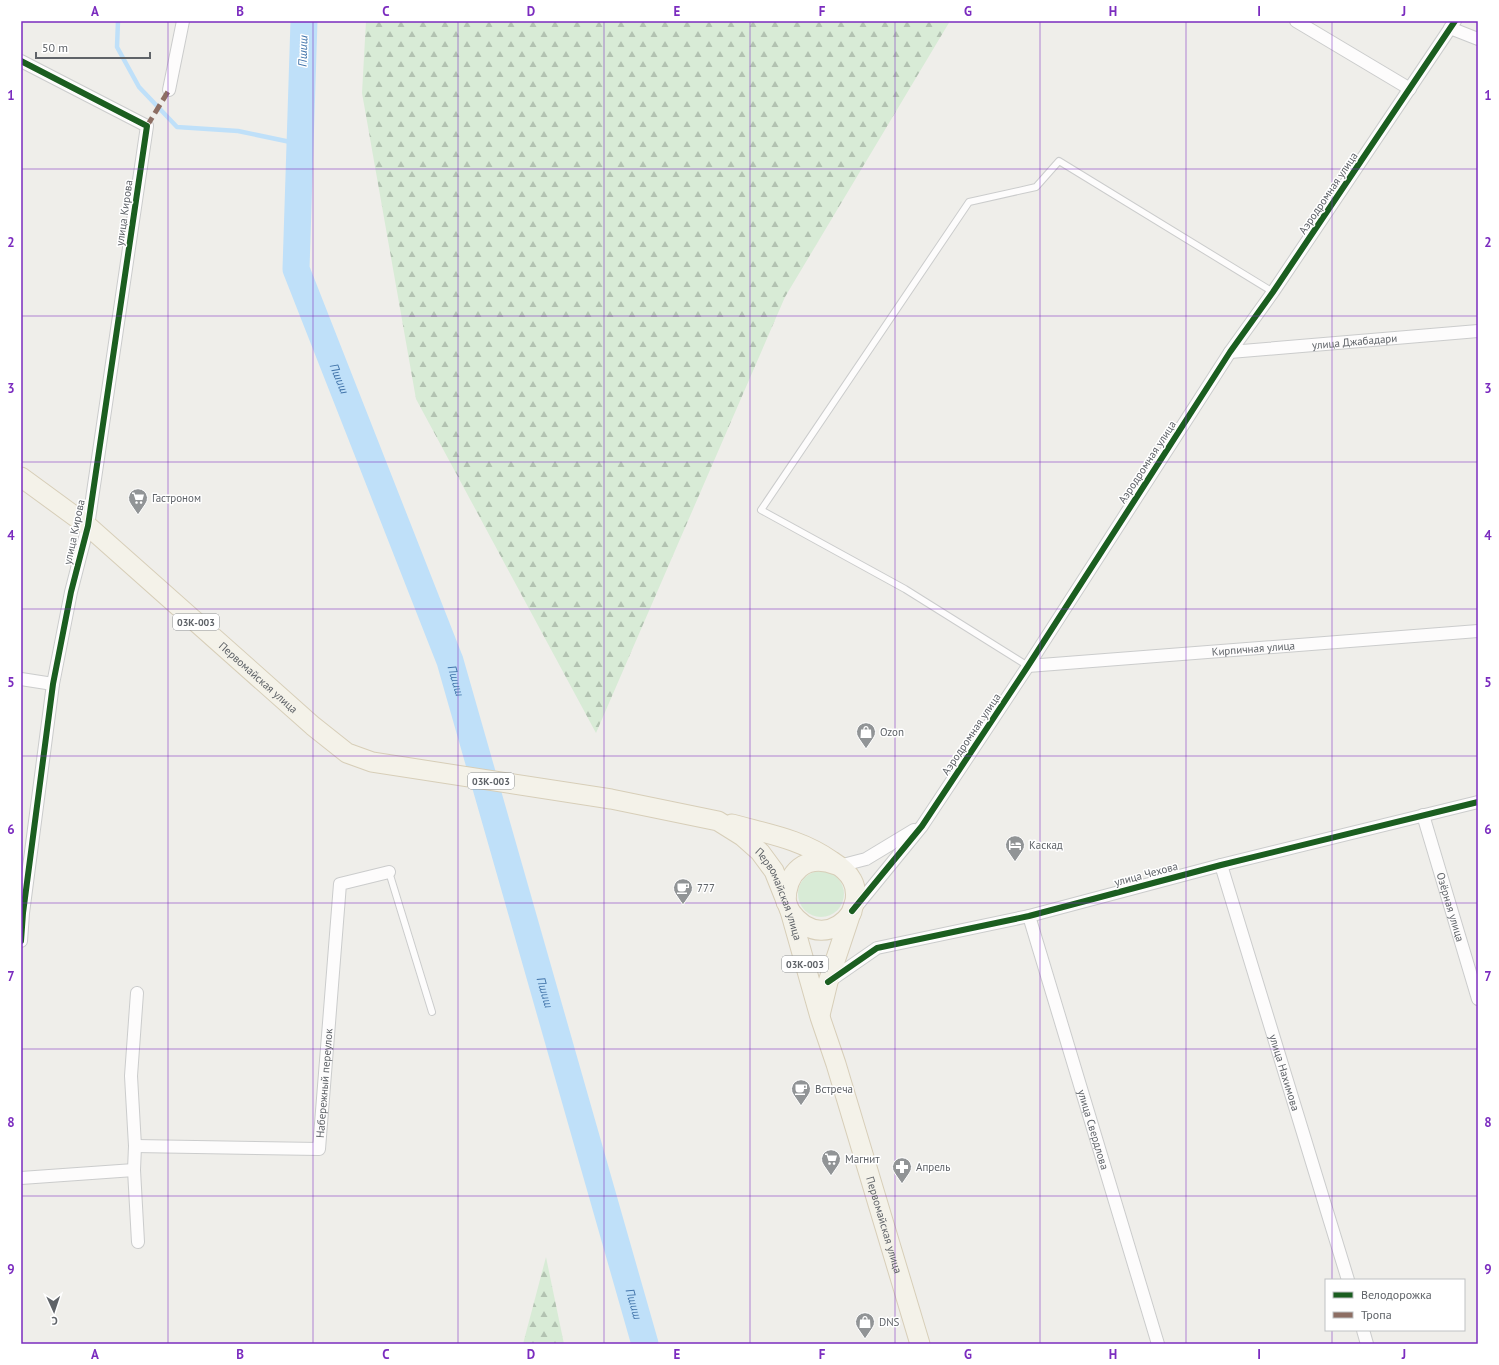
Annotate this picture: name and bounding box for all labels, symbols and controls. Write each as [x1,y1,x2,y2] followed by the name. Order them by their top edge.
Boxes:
[91,3,99,20] text: A
[236,3,244,20] text: B
[382,3,390,20] text: C
[527,3,535,20] text: D
[674,3,681,20] text: E
[819,3,826,20] text: F
[964,3,972,20] text: G
[1109,3,1117,20] text: H
[1257,3,1261,20] text: I
[1401,3,1406,20] text: J
[36,34,150,60] scale bar
[294,35,311,67] water label: Пшиш
[42,40,68,55] text: 50 m
[7,87,15,104] text: 1
[1484,87,1492,104] text: 1
[1295,149,1361,237] street label: Аэродромная улица
[112,179,136,247] street label: улица Кирова
[7,234,15,251] text: 2
[1484,234,1492,251] text: 2
[1311,331,1398,352] street label: улица Джабадари
[327,361,352,396] water label: Пшиш
[7,380,15,397] text: 3
[1484,380,1492,397] text: 3
[1115,418,1179,506] street label: Аэродромная улица
[127,487,149,515] supermarket icon: Гастроном
[152,491,201,505] place label: Гастроном
[60,498,88,566] street label: улица Кирова
[7,527,15,544] text: 4
[1484,527,1492,544] text: 4
[173,614,219,630] road number: 03К-003
[1211,638,1296,659] street label: Кирпичная улица
[216,639,301,716] street label: Первомайская улица
[445,664,468,698] water label: Пшиш
[7,674,15,691] text: 5
[1484,674,1492,691] text: 5
[938,690,1004,778] street label: Аэродромная улица
[855,721,877,749] shop icon: Ozon
[880,725,904,739] place label: Ozon
[468,773,514,789] road number: 03К-003
[7,821,15,838] text: 6
[1484,821,1492,838] text: 6
[1004,834,1026,862] hotel icon: Каскад
[1029,838,1063,852] place label: Каскад
[752,844,805,942] street label: Первомайская улица
[1113,859,1179,889] street label: улица Чехова
[1434,871,1467,943] street label: Озёрная улица
[672,877,694,905] cafe icon: 777
[697,881,715,895] place label: 777
[782,956,828,972] road number: 03К-003
[7,968,15,985] text: 7
[1484,968,1492,985] text: 7
[534,975,557,1010] water label: Пшиш
[313,1027,336,1139] street label: Набережный переулок
[1266,1032,1303,1113] street label: улица Нахимова
[790,1078,812,1106] cafe icon: Встреча
[815,1082,853,1096] place label: Встреча
[1075,1088,1112,1171] street label: улица Свердлова
[7,1114,15,1131] text: 8
[1484,1114,1492,1131] text: 8
[820,1148,842,1176] supermarket icon: Магнит
[845,1152,880,1166] place label: Магнит
[891,1156,913,1184] pharmacy icon: Апрель
[916,1160,950,1174] place label: Апрель
[863,1175,905,1275] street label: Первомайская улица
[7,1261,15,1278] text: 9
[1484,1261,1492,1278] text: 9
[1325,1279,1465,1331] legend
[623,1287,646,1321] water label: Пшиш
[1361,1287,1432,1302] text: Велодорожка
[34,1291,74,1331] north arrow
[1361,1307,1392,1322] text: Тропа
[854,1311,876,1339] shop icon: DNS
[51,1314,58,1328] text: С
[879,1315,900,1329] place label: DNS
[91,1346,99,1363] text: A
[236,1346,244,1363] text: B
[382,1346,390,1363] text: C
[527,1346,535,1363] text: D
[674,1346,681,1363] text: E
[819,1346,826,1363] text: F
[964,1346,972,1363] text: G
[1109,1346,1117,1363] text: H
[1257,1346,1261,1363] text: I
[1401,1346,1406,1363] text: J

